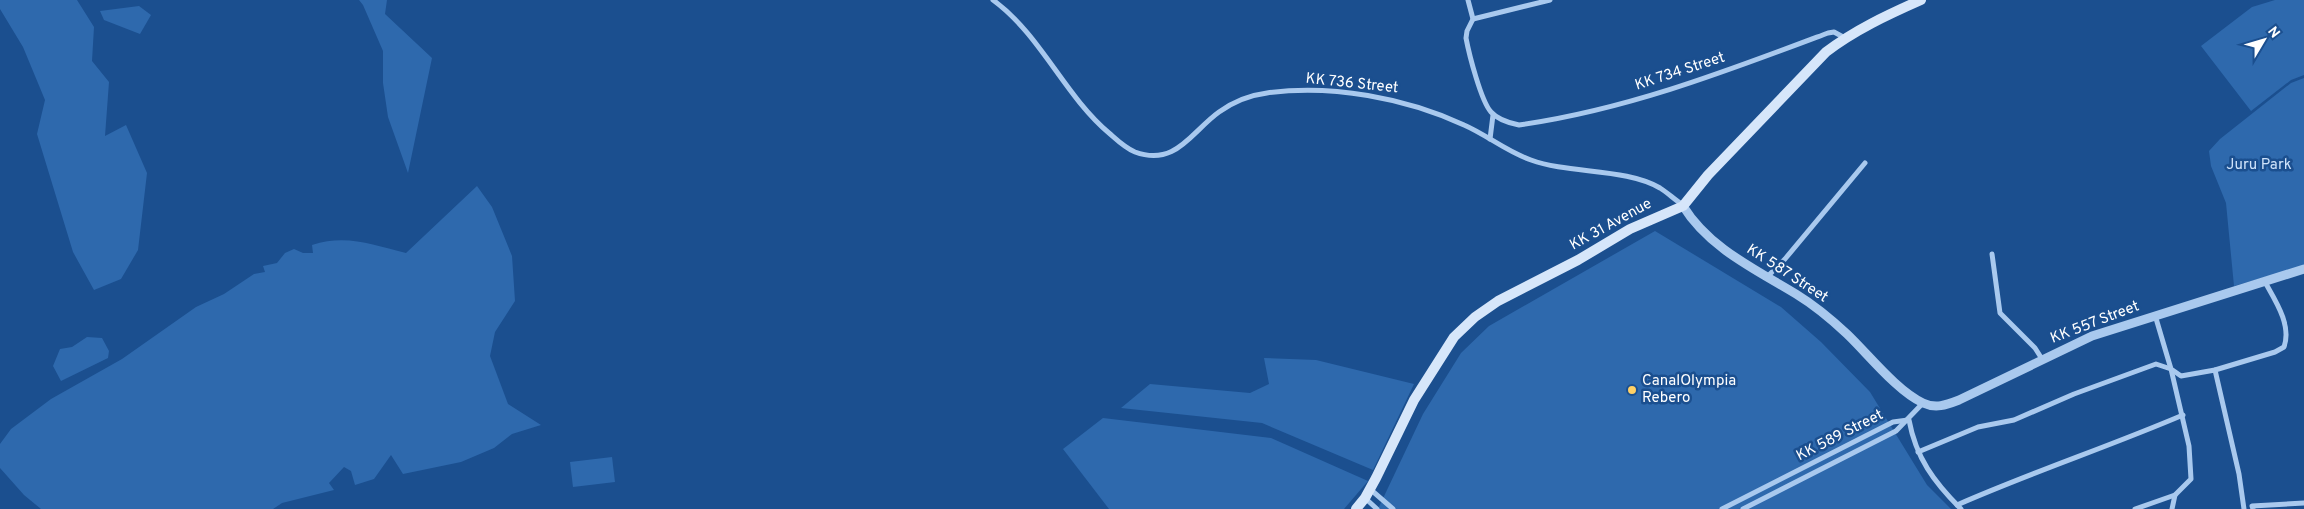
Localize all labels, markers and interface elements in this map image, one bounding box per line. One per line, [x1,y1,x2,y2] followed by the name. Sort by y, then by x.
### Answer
[2239,15,2289,65] north arrow
[2263,24,2283,42] text: N
[1633,49,1727,95] street label: KK 734 Street
[1305,70,1399,98] street label: KK 736 Street
[2226,156,2292,175] park label: Juru Park
[1567,195,1655,255] street label: KK 31 Avenue
[1743,241,1831,307] street label: KK 587 Street
[2048,297,2142,349] street label: KK 557 Street
[1642,372,1736,408] place label: CanalOlympia Rebero
[1626,384,1638,396] marker: CanalOlympia Rebero
[1793,406,1887,466] street label: KK 589 Street

